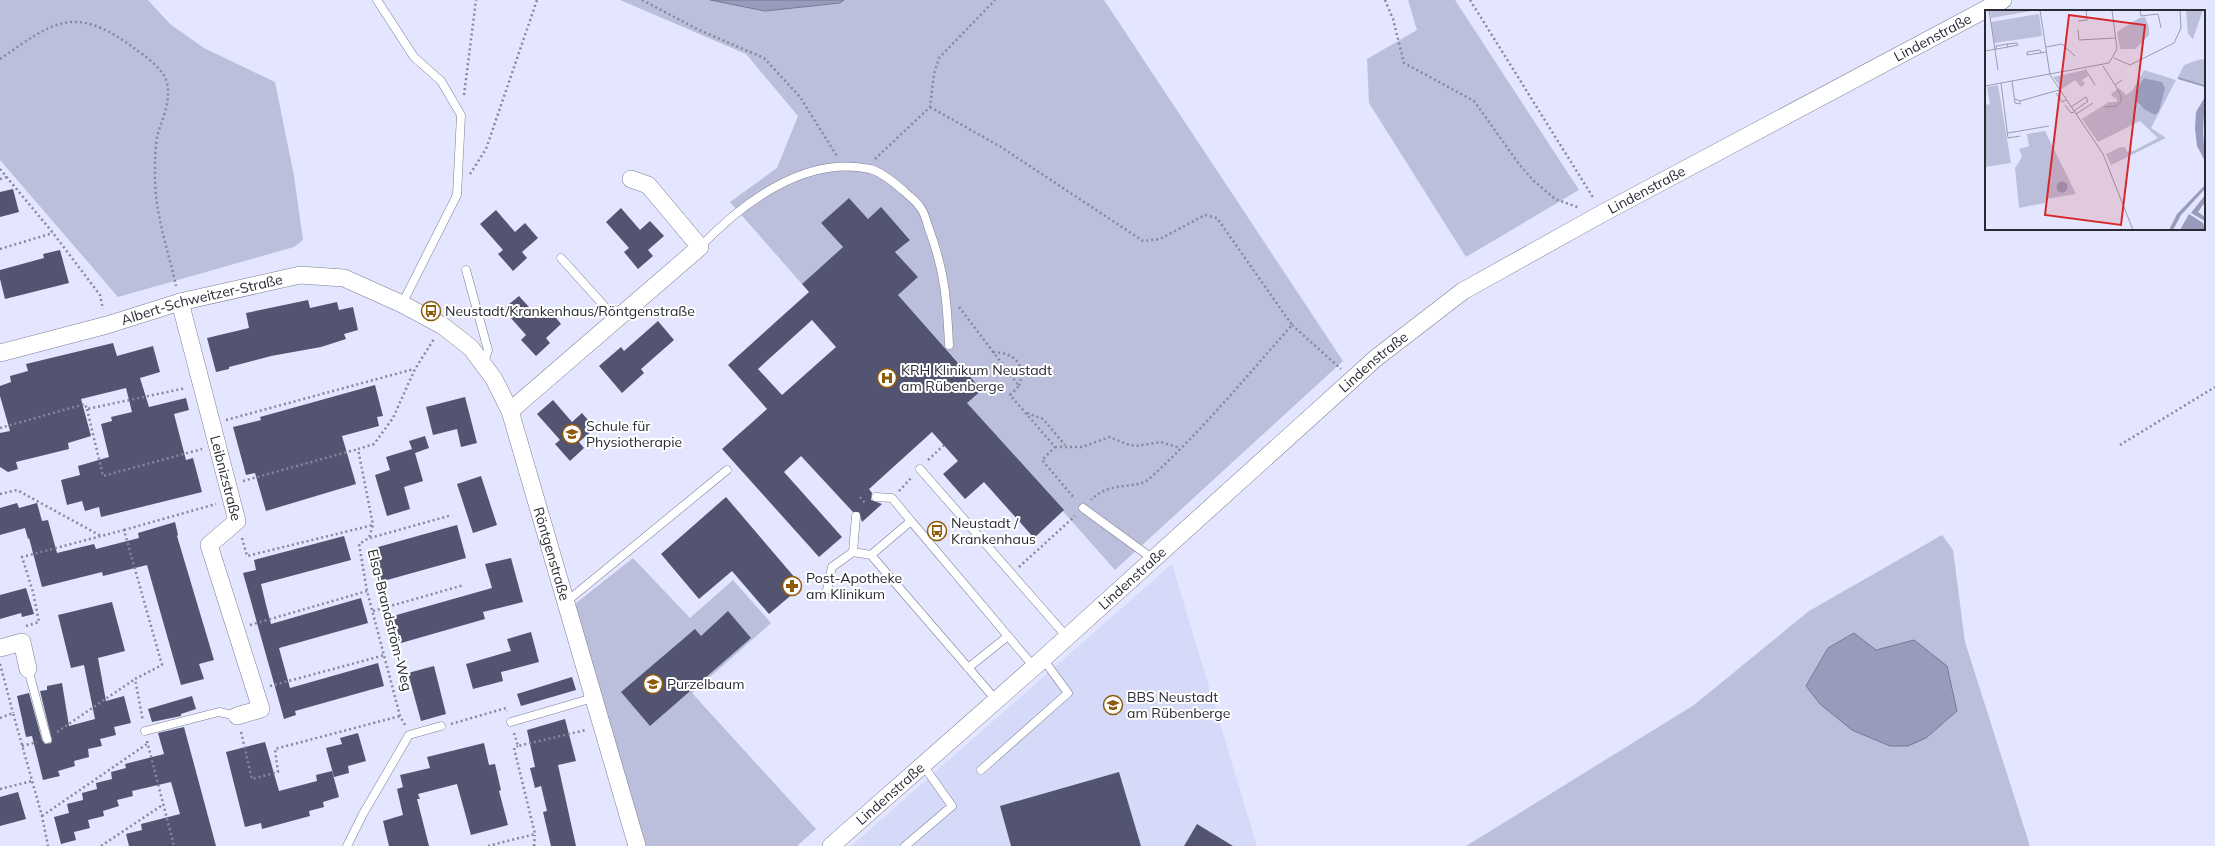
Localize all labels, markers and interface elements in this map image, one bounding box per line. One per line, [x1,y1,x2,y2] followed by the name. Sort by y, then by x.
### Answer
[1891,10,1974,65] street label: Lindenstraße
[1985,10,2205,230] inset map
[1605,162,1688,218] street label: Lindenstraße
[119,270,284,329] street label: Albert-Schweitzer-Straße
[420,300,442,322] bus stop icon: Neustadt/Krankenhaus/Röntgenstraße
[445,302,695,320] place label: Neustadt/Krankenhaus/Röntgenstraße
[1335,328,1412,396] street label: Lindenstraße
[901,361,1052,395] place label: KRH Klinikum Neustadt am Rübenberge
[876,367,898,389] hospital icon: KRH Klinikum Neustadt am Rübenberge
[586,417,682,451] place label: Schule für Physiotherapie
[561,423,583,445] school or university icon: Schule für Physiotherapie
[206,434,246,523] street label: Leibnizstraße
[529,505,574,603] street label: Röntgenstraße
[951,514,1036,548] place label: Neustadt / Krankenhaus
[926,520,948,542] bus stop icon: Neustadt / Krankenhaus
[1095,543,1170,613] street label: Lindenstraße
[364,547,416,693] street label: Elsa-Brandström-Weg
[806,569,902,603] place label: Post-Apotheke am Klinikum
[781,575,803,597] pharmacy icon: Post-Apotheke am Klinikum
[642,673,664,695] school or university icon: Purzelbaum
[667,675,744,693] place label: Purzelbaum
[1127,688,1230,722] place label: BBS Neustadt am Rübenberge
[1102,694,1124,716] school or university icon: BBS Neustadt am Rübenberge
[852,759,928,829] street label: Lindenstraße

